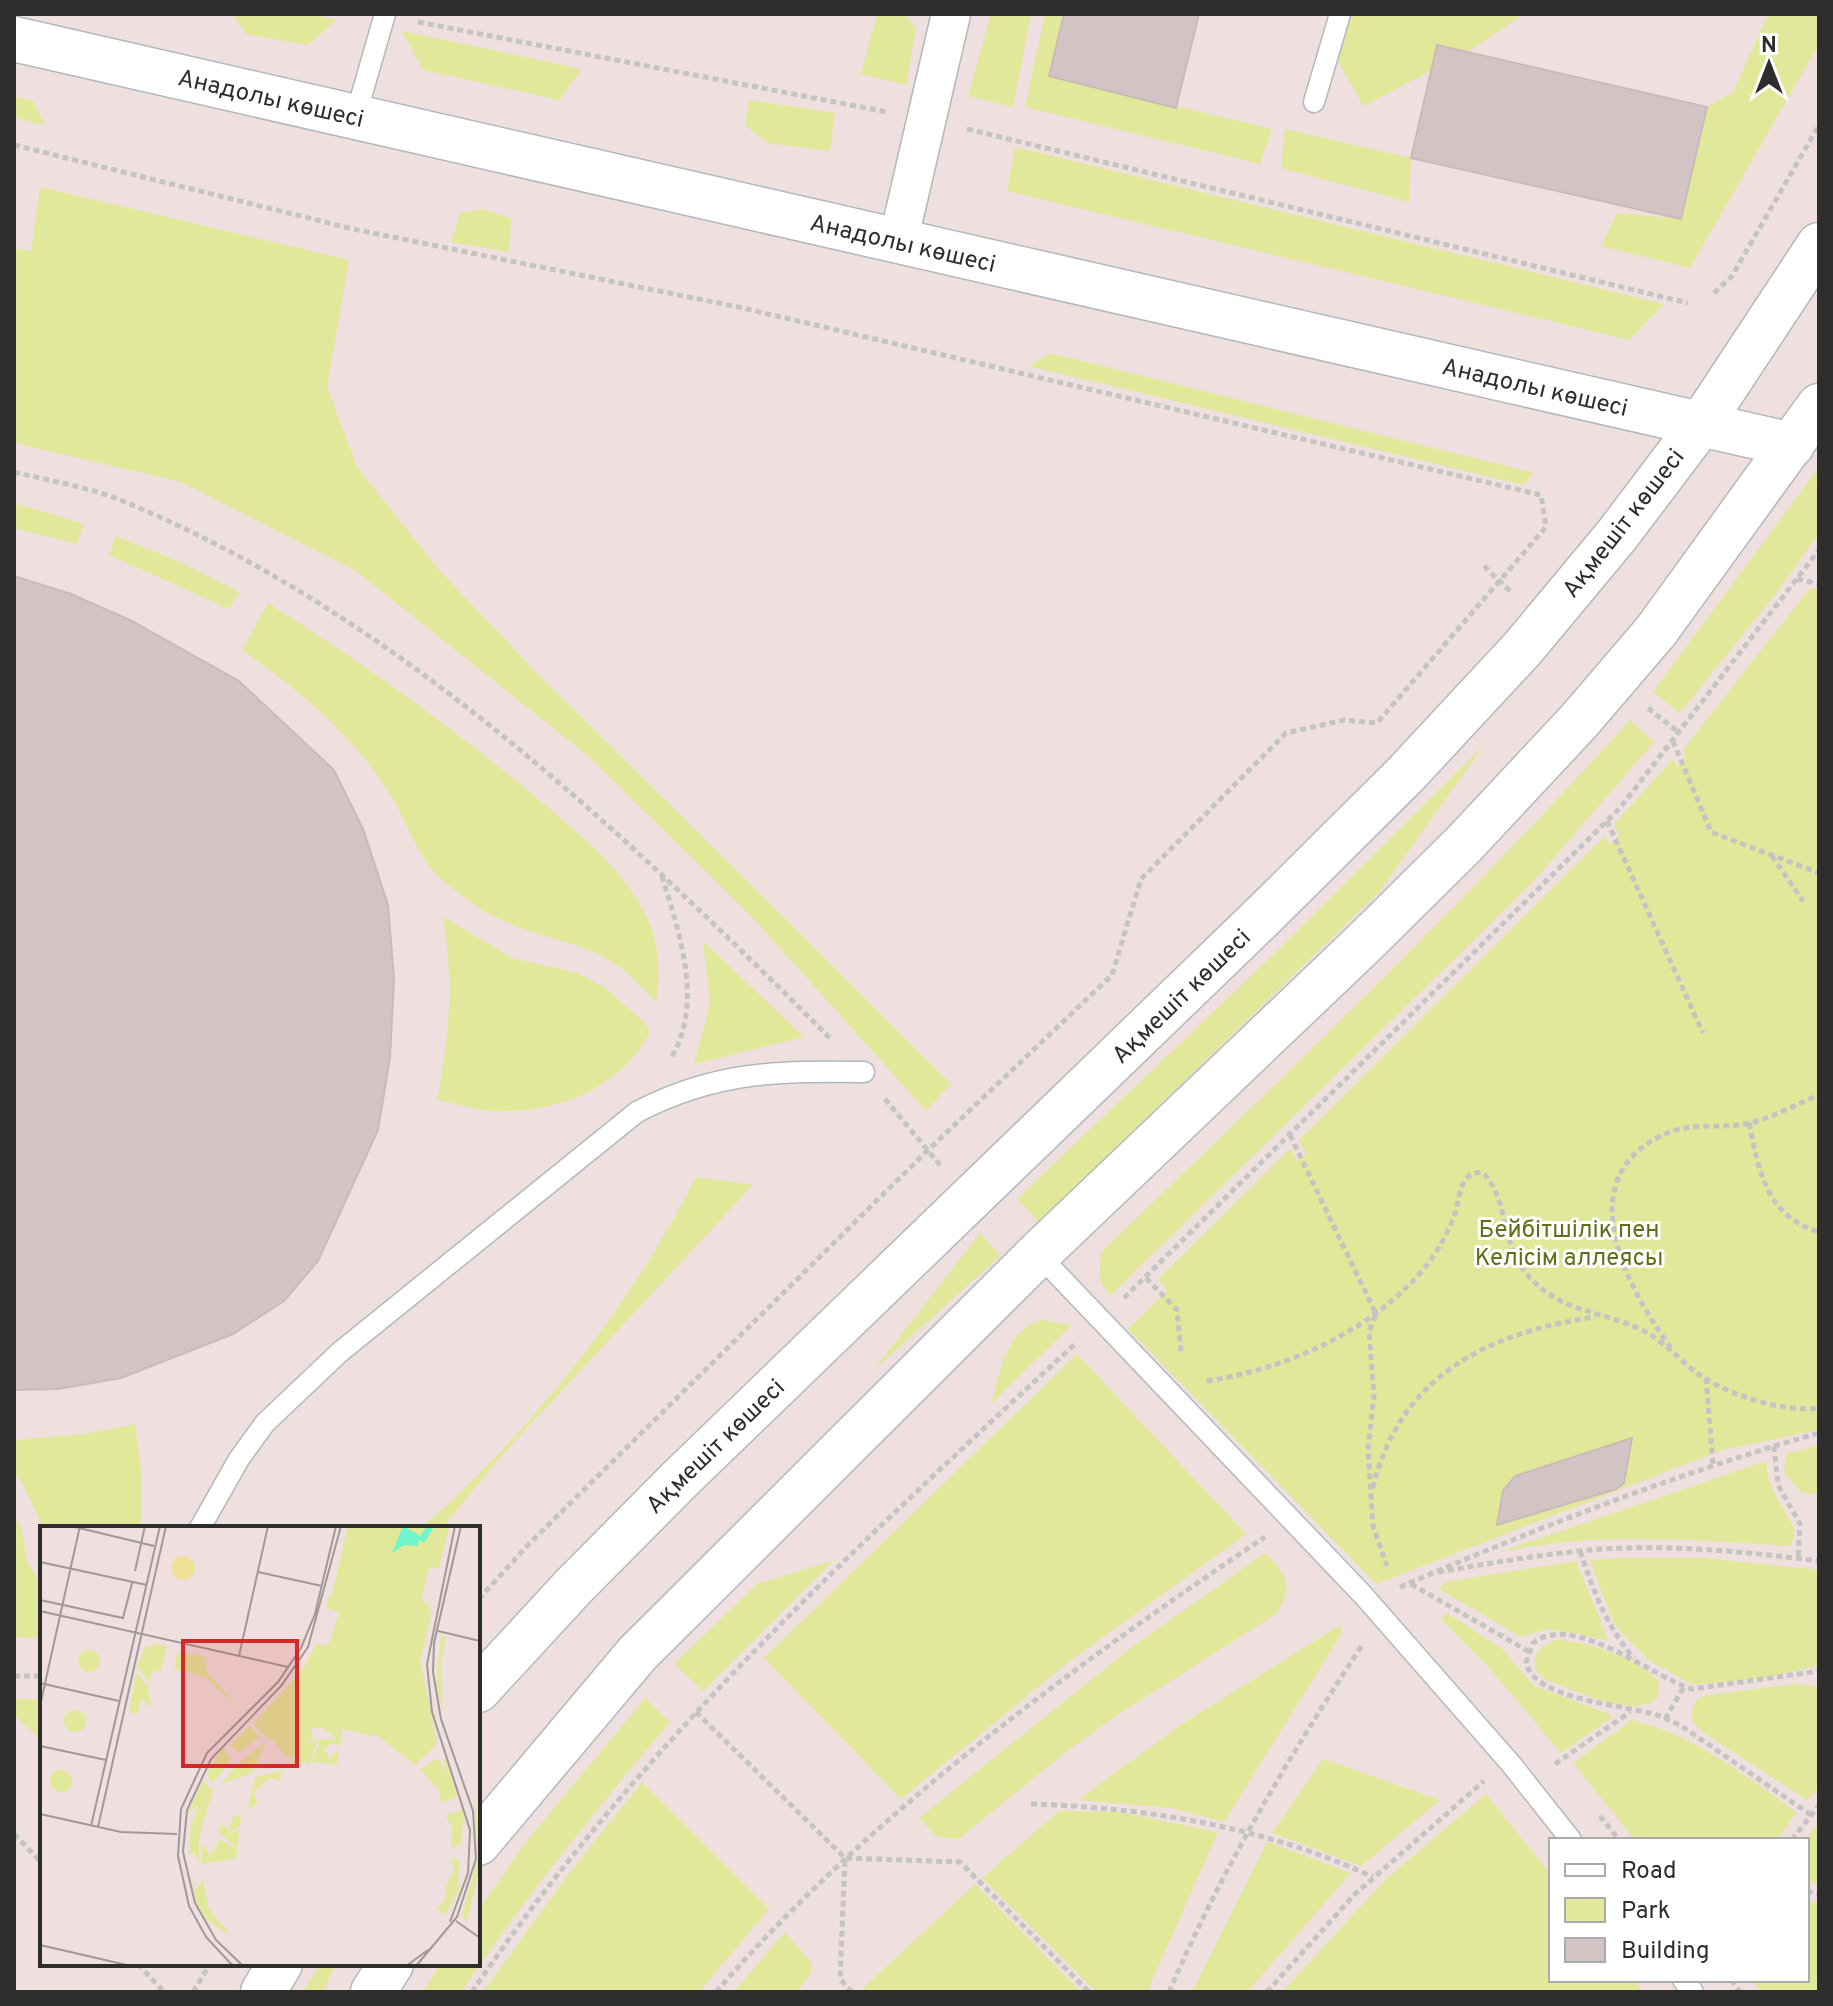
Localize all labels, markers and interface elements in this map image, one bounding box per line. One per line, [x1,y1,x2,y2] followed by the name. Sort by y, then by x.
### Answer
[1729,24,1809,104] north arrow
[1761,33,1777,60] text: N
[175,64,366,136] street label: Анадолы көшесі
[807,209,998,281] street label: Анадолы көшесі
[1439,353,1630,425] street label: Анадолы көшесі
[1557,444,1692,605] street label: Ақмешіт көшесі
[1107,924,1258,1071] street label: Ақмешіт көшесі
[1475,1216,1663,1274] park label: Бейбітшілік пен Келісім аллеясы
[641,1374,792,1521] street label: Ақмешіт көшесі
[40,1526,480,1966] inset map
[1549,1838,1809,1982] legend
[1621,1857,1677,1887] text: Road
[1621,1897,1671,1927] text: Park
[1621,1937,1710,1967] text: Building

